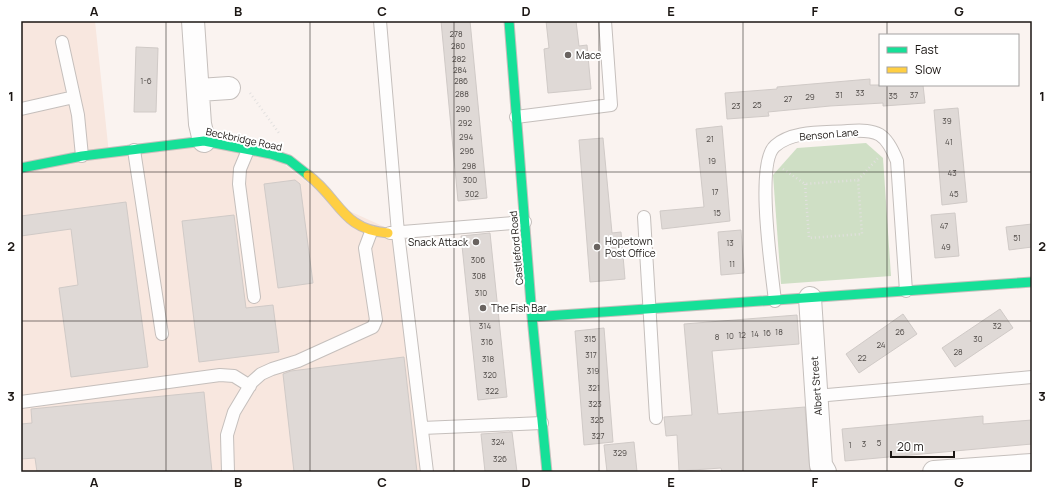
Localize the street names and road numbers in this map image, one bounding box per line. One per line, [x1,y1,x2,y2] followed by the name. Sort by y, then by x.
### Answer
[205,124,284,154] street label: Beckbridge Road
[799,124,859,144] street label: Benson Lane
[506,210,526,286] street label: Castleford Road
[807,356,825,416] street label: Albert Street

